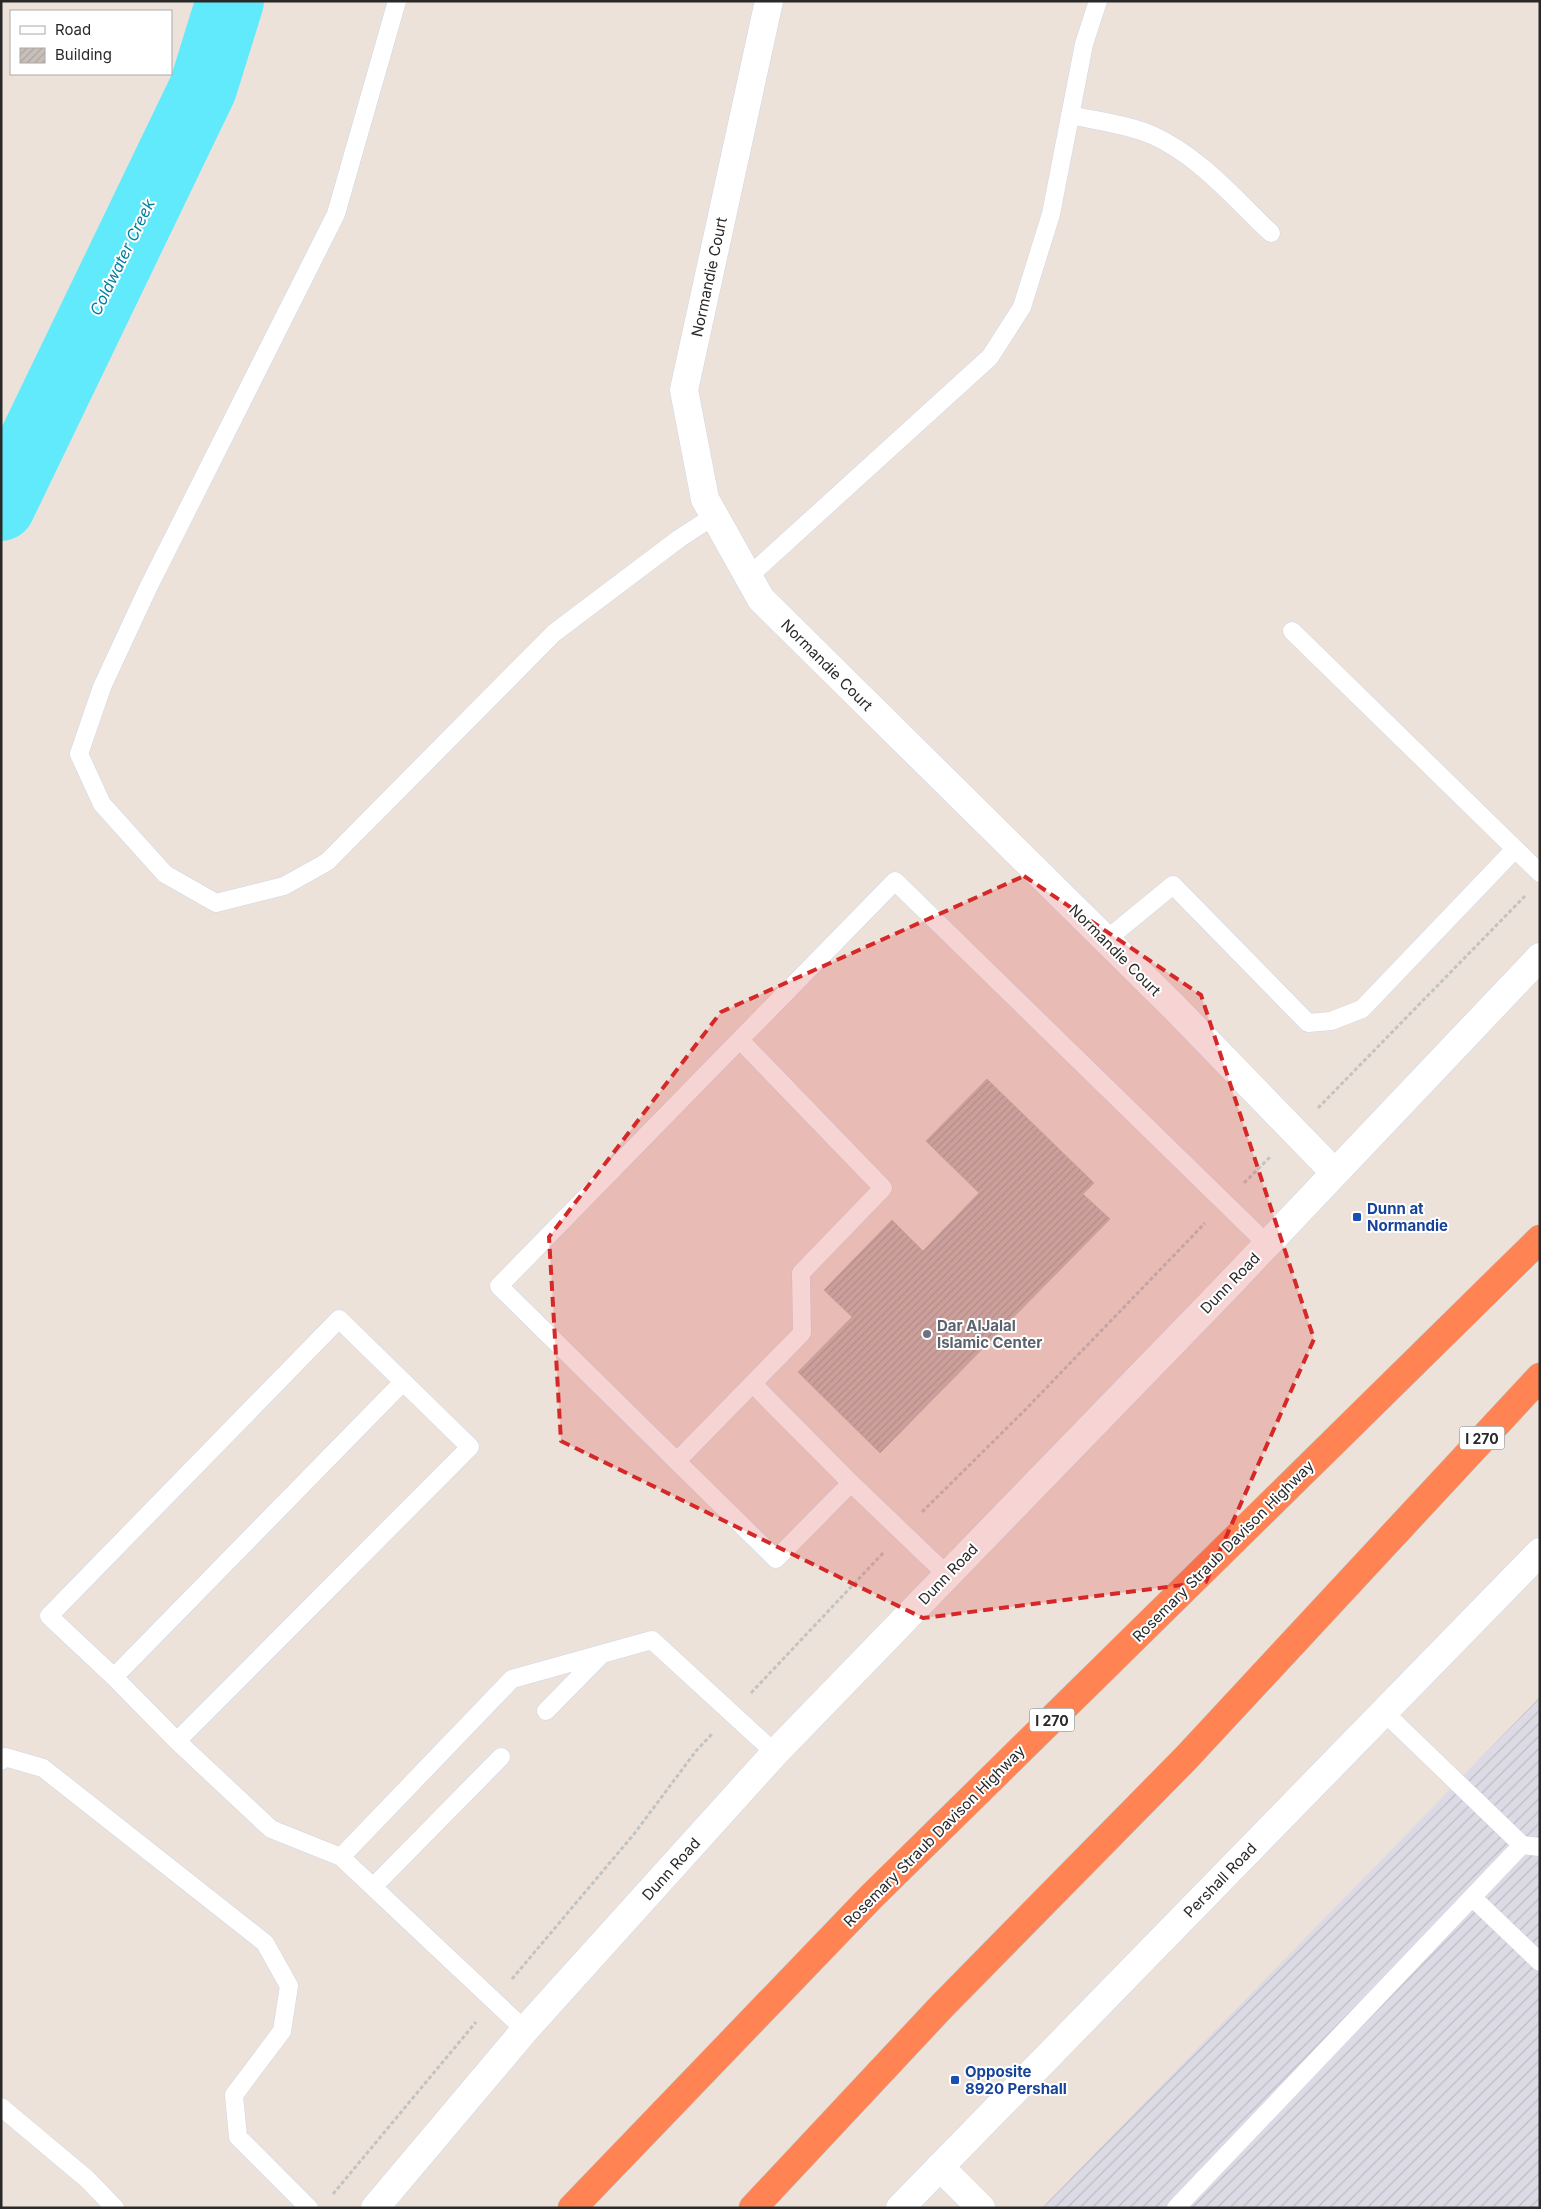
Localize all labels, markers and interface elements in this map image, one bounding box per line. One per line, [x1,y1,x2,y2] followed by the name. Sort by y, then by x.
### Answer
[10,10,172,75] legend
[55,20,91,39] text: Road
[55,45,112,64] text: Building
[85,195,159,318] water label: Coldwater Creek
[687,215,731,339] street label: Normandie Court
[777,615,877,715] street label: Normandie Court
[1065,900,1165,1000] street label: Normandie Court
[1367,1199,1448,1235] place label: Dunn at Normandie
[1351,1211,1363,1223] marker: Dunn at Normandie
[1196,1248,1264,1318] street label: Dunn Road
[937,1316,1042,1352] place label: Dar AlJalal Islamic Center
[921,1328,933,1340] marker: Dar AlJalal Islamic Center
[1460,1426,1504,1450] road number: I 270
[1128,1456,1318,1646] street label: Rosemary Straub Davison Highway
[914,1539,982,1609] street label: Dunn Road
[1030,1708,1074,1732] road number: I 270
[839,1741,1029,1931] street label: Rosemary Straub Davison Highway
[638,1834,704,1904] street label: Dunn Road
[1180,1839,1260,1921] street label: Pershall Road
[965,2062,1067,2098] place label: Opposite 8920 Pershall
[949,2074,961,2086] marker: Opposite 8920 Pershall

